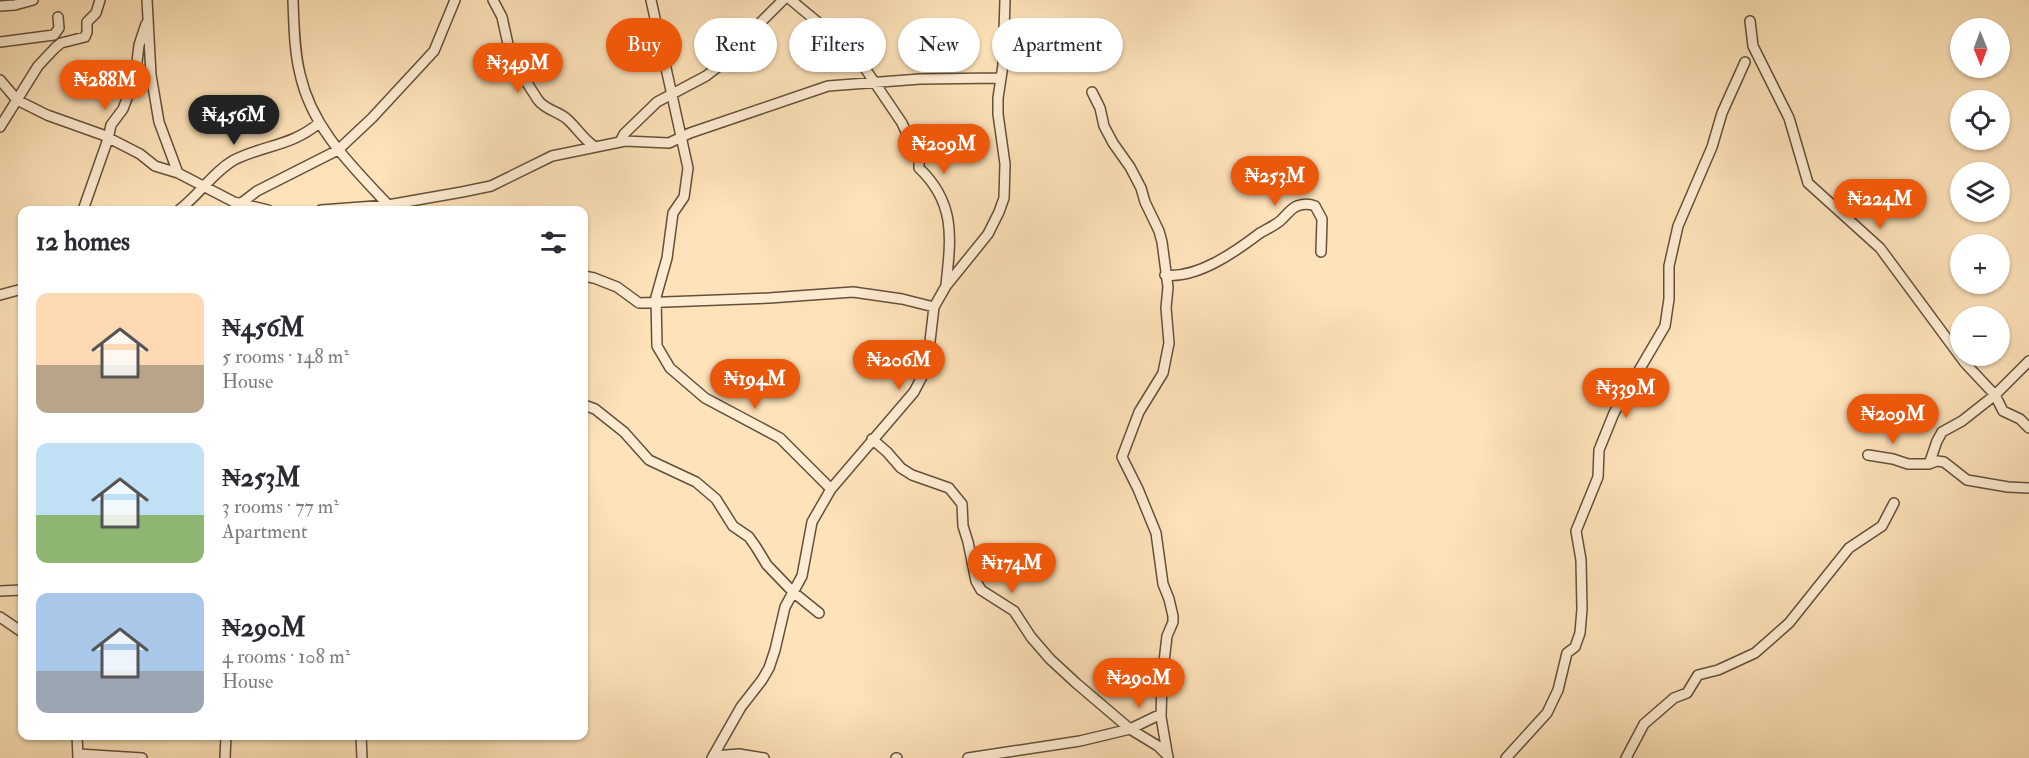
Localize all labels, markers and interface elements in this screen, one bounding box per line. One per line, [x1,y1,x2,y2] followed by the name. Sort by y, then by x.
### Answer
[606,18,682,72] chip: Buy
[694,18,777,72] chip: Rent
[789,18,886,72] chip: Filters
[898,18,980,72] chip: New
[992,18,1123,72] chip: Apartment
[1950,18,2010,78] north arrow
[1950,18,2010,366] map controls
[476,43,560,94] pin: ₦349M
[487,50,549,75] text: ₦349M
[63,60,147,111] pin: ₦288M
[74,67,136,92] text: ₦288M
[1950,90,2010,150] button: locate
[192,95,276,146] pin: ₦456M
[202,102,266,127] text: ₦456M
[902,124,986,175] pin: ₦209M
[912,131,976,156] text: ₦209M
[1233,156,1317,207] pin: ₦253M
[1950,162,2010,222] button: layers
[1245,163,1305,188] text: ₦253M
[1838,179,1922,230] pin: ₦224M
[1848,186,1912,211] text: ₦224M
[36,226,130,258] text: 12 homes
[537,226,570,259] icon: filters
[1950,234,2010,294] button: +
[1950,306,2010,366] button: −
[222,312,304,344] text: ₦456M
[84,317,156,389] icon: home
[857,340,941,391] pin: ₦206M
[222,344,349,369] text: 5 rooms · 148 m²
[867,347,931,372] text: ₦206M
[713,359,797,410] pin: ₦194M
[724,366,786,391] text: ₦194M
[1584,368,1668,419] pin: ₦339M
[222,369,273,394] text: House
[1596,375,1656,400] text: ₦339M
[1851,394,1935,445] pin: ₦209M
[1861,401,1925,426] text: ₦209M
[222,462,300,494] text: ₦253M
[84,467,156,539] icon: home
[222,494,339,519] text: 3 rooms · 77 m²
[222,519,307,544] text: Apartment
[970,543,1054,594] pin: ₦174M
[982,550,1042,575] text: ₦174M
[222,612,306,644] text: ₦290M
[84,617,156,689] icon: home
[222,644,350,669] text: 4 rooms · 108 m²
[1097,658,1181,709] pin: ₦290M
[1107,665,1171,690] text: ₦290M
[222,669,273,694] text: House

